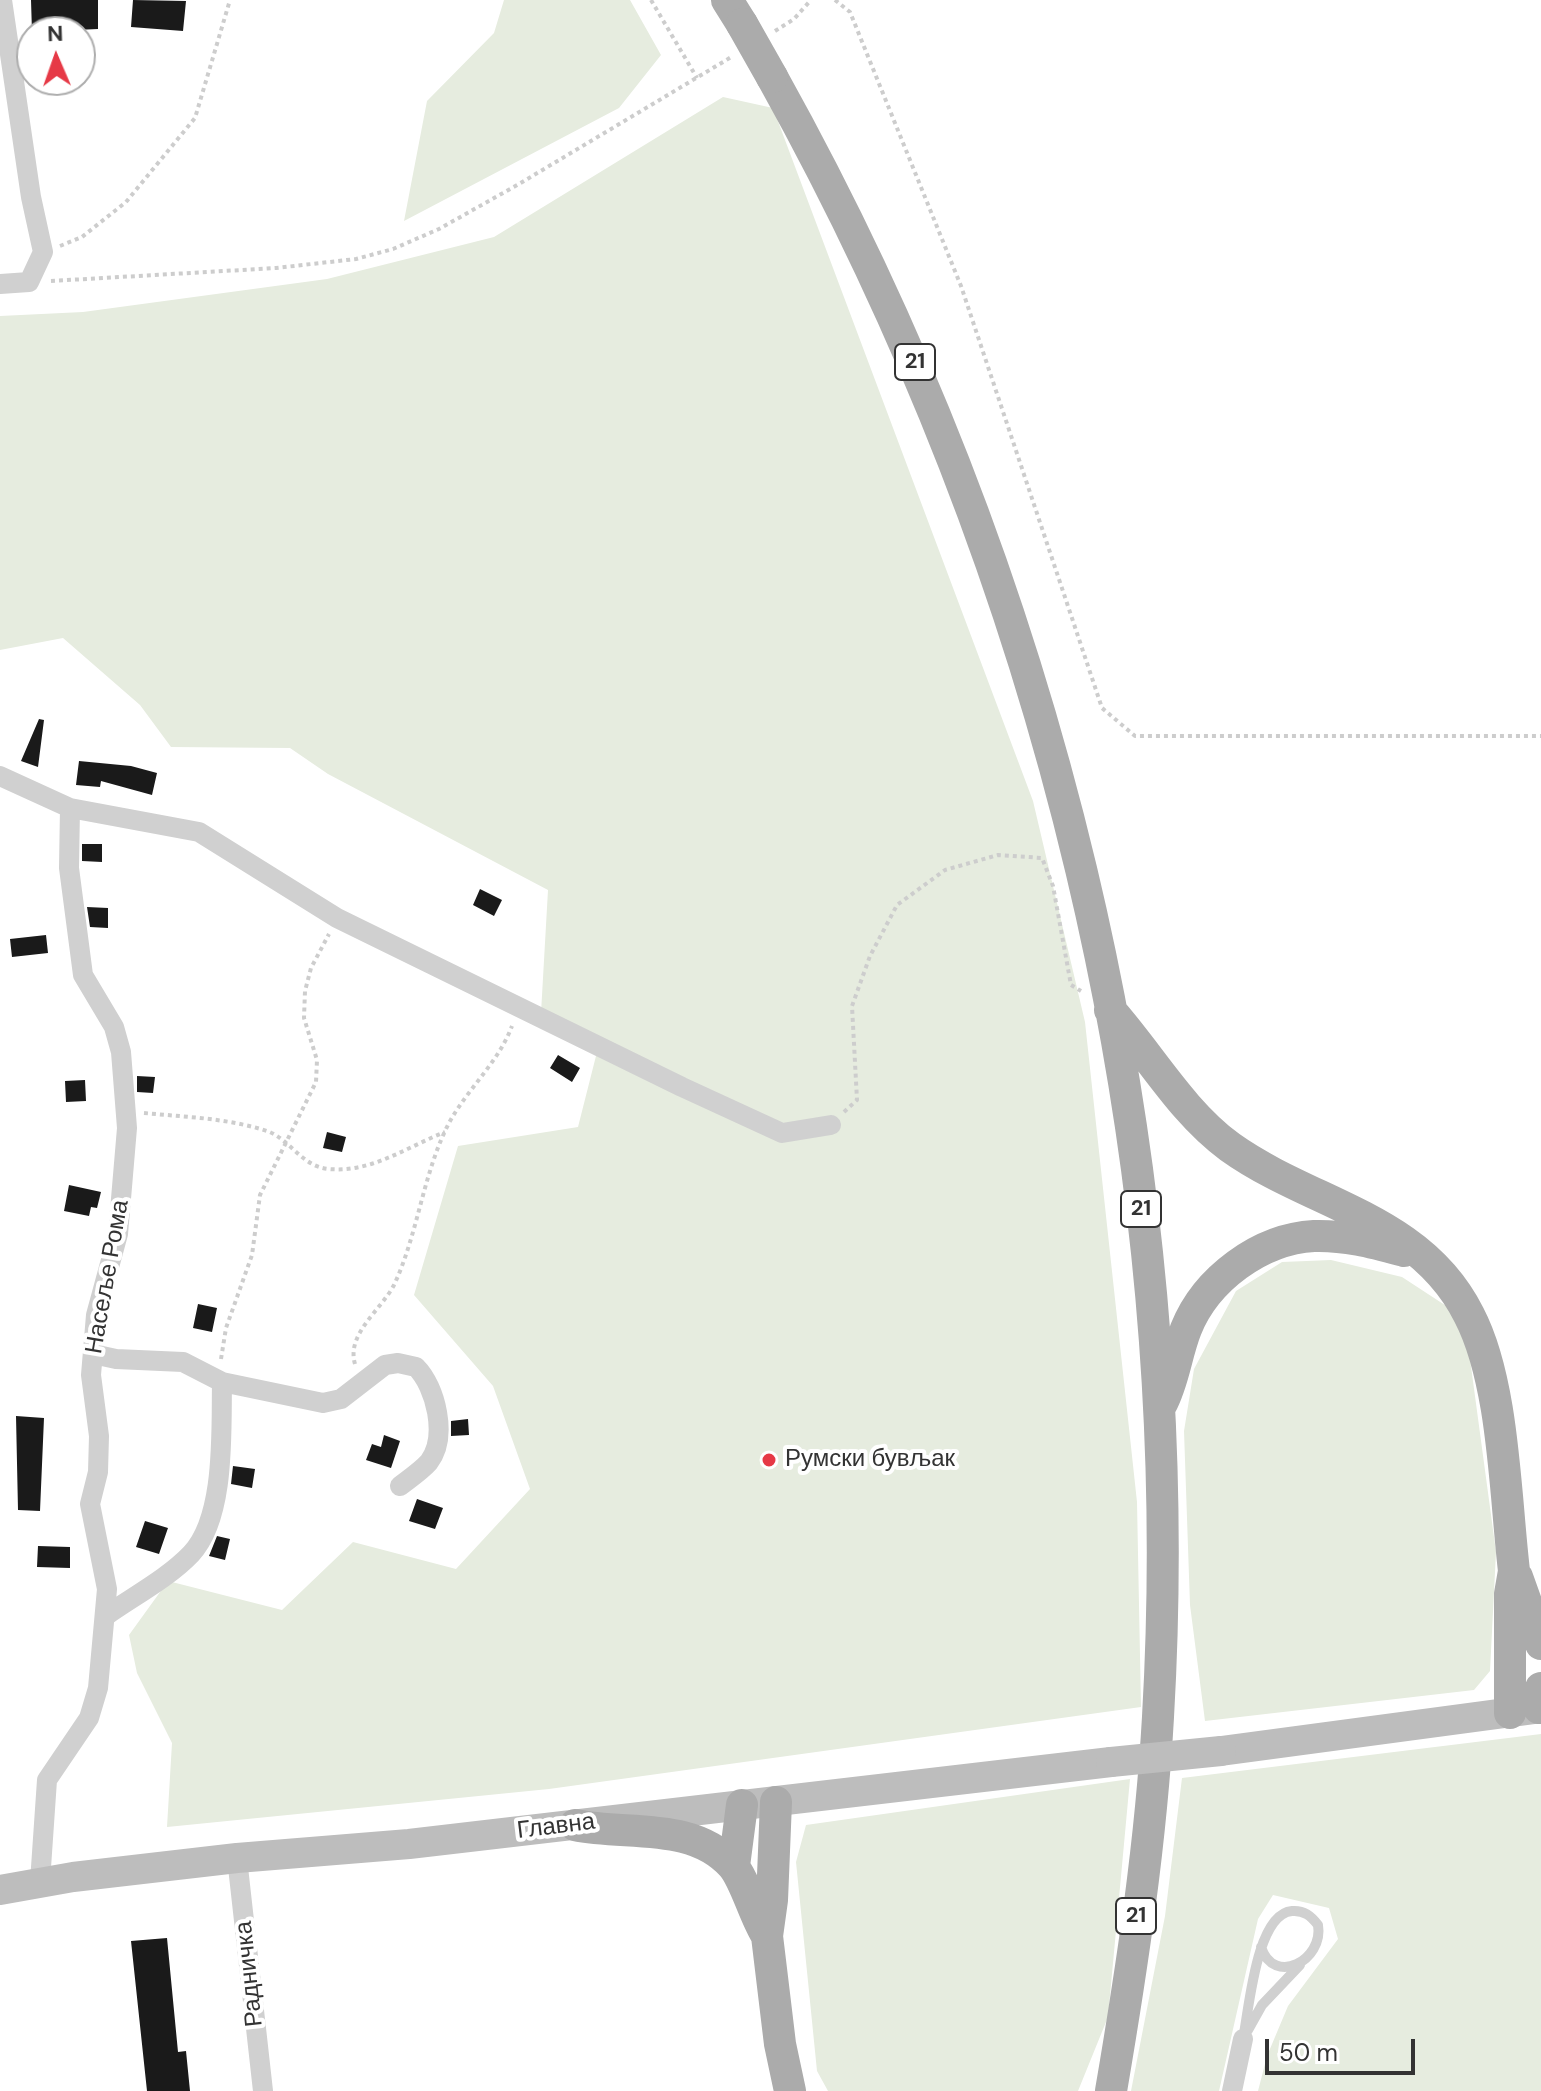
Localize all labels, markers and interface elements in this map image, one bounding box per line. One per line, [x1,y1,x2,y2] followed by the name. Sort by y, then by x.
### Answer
[16,16,96,96] north arrow
[47,19,64,48] text: N
[895,344,935,380] road number: 21
[1121,1191,1161,1227] road number: 21
[80,1198,136,1356] street label: Насеље Рома
[785,1446,955,1474] place label: Румски бувљак
[760,1451,778,1469] marker: Румски бувљак
[515,1808,597,1846] street label: Главна
[1116,1898,1156,1934] road number: 21
[230,1920,270,2028] street label: Радничка
[1269,2023,1419,2073] scale bar
[1279,2037,1338,2068] text: 50 m

